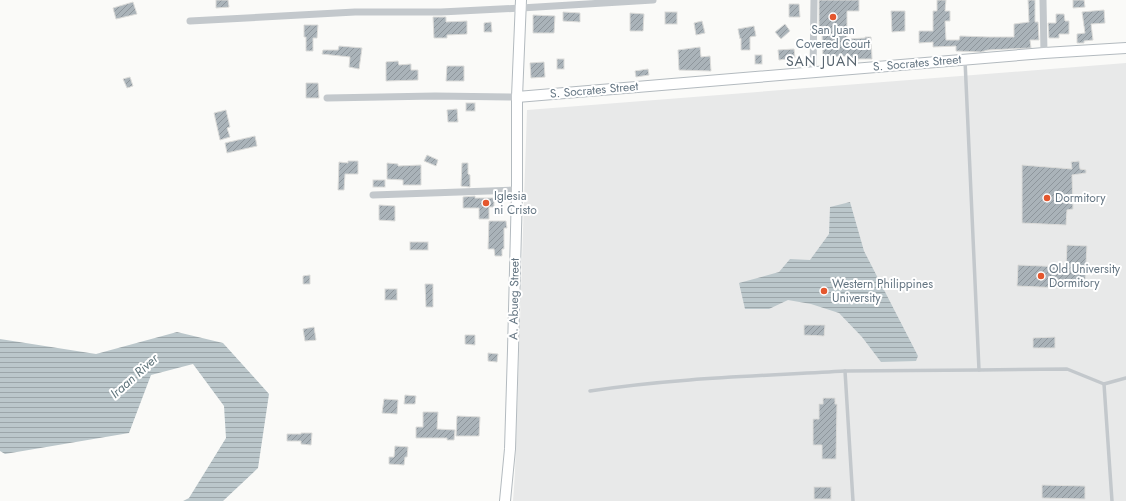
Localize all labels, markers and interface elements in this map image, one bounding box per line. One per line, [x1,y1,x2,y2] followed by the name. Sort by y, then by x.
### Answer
[828,12,838,22] marker: San Juan Covered Court
[796,21,870,53] place label: San Juan Covered Court
[872,50,962,76] street label: S. Socrates Street
[786,51,858,71] district label: SAN JUAN
[549,77,639,103] street label: S. Socrates Street
[494,187,537,219] place label: Iglesia ni Cristo
[1055,189,1106,207] place label: Dormitory
[1042,193,1052,203] marker: Dormitory
[481,198,491,208] marker: Iglesia ni Cristo
[504,258,524,340] street label: A. Abueg Street
[1049,260,1121,292] place label: Old University Dormitory
[1036,271,1046,281] marker: Old University Dormitory
[832,275,933,307] place label: Western Philippines University
[819,286,829,296] marker: Western Philippines University
[106,349,163,403] water label: Iraan River

